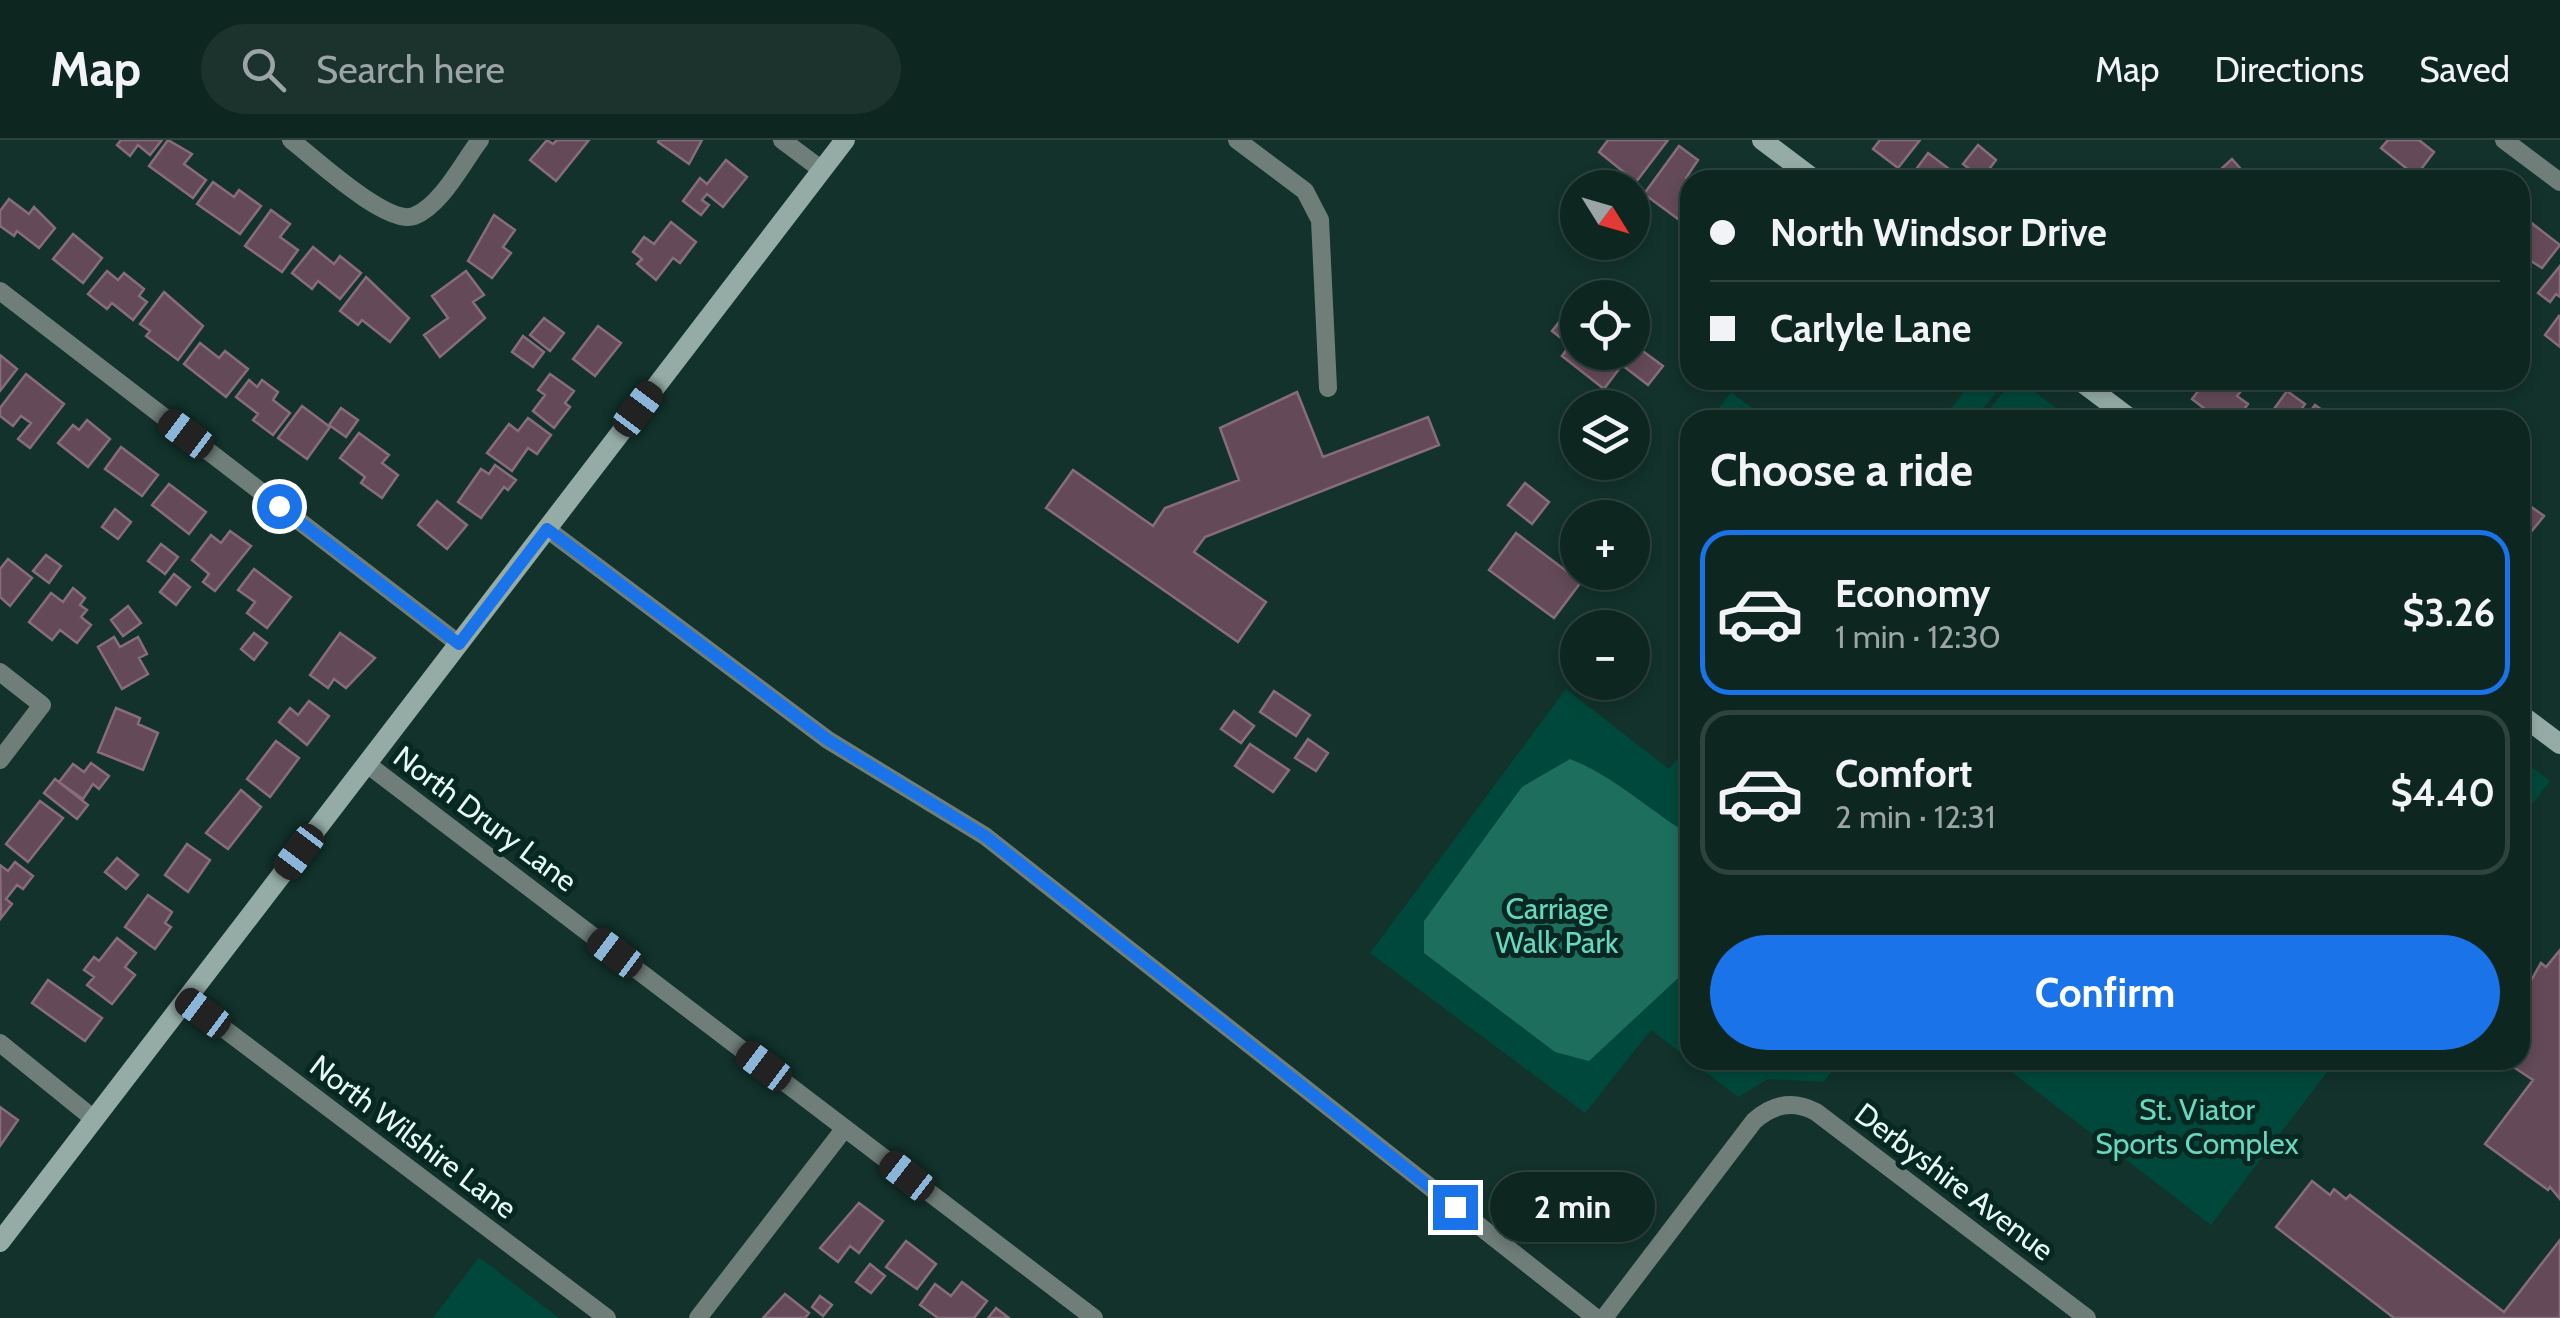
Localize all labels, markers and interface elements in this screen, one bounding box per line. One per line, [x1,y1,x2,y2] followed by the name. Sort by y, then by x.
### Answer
[201,24,901,114] search box
[50,40,141,98] text: Map
[236,42,291,97] icon: search
[316,46,505,93] text: Search here
[2095,48,2160,91] text: Map
[2215,48,2364,91] text: Directions
[2419,48,2510,91] text: Saved
[1560,170,1650,260] north arrow
[1560,170,1650,700] map controls
[1770,209,2107,256] text: North Windsor Drive
[1560,280,1650,370] button: locate
[1770,305,1971,352] text: Carlyle Lane
[608,376,668,442] car
[1560,390,1650,480] button: layers
[153,404,219,464] car
[1710,443,1973,497] text: Choose a ride
[257,484,302,529] route start
[1560,500,1650,590] button: +
[1715,568,1805,658] icon: car
[1835,570,1990,617] text: Economy
[2403,589,2495,636] text: $3.26
[1560,610,1650,700] button: −
[1835,617,2001,656] text: 1 min · 12:30
[386,738,584,899] street label: North Drury Lane
[1715,748,1805,838] icon: car
[1835,750,1972,797] text: Comfort
[2390,769,2495,816] text: $4.40
[1835,797,1995,836] text: 2 min · 12:31
[269,819,329,885] car
[1496,890,1619,961] park label: Carriage Walk Park
[582,923,648,983] car
[1710,935,2500,1050] button: Confirm
[170,983,236,1043] car
[731,1036,797,1096] car
[303,1047,524,1226] street label: North Wilshire Lane
[2095,1091,2299,1162] park label: St. Viator Sports Complex
[1848,1095,2061,1268] street label: Derbyshire Avenue
[874,1146,940,1206] car
[1490,1172,1655,1242] callout: 2 min
[1433,1185,1478,1230] route end
[1534,1187,1611,1226] text: 2 min

